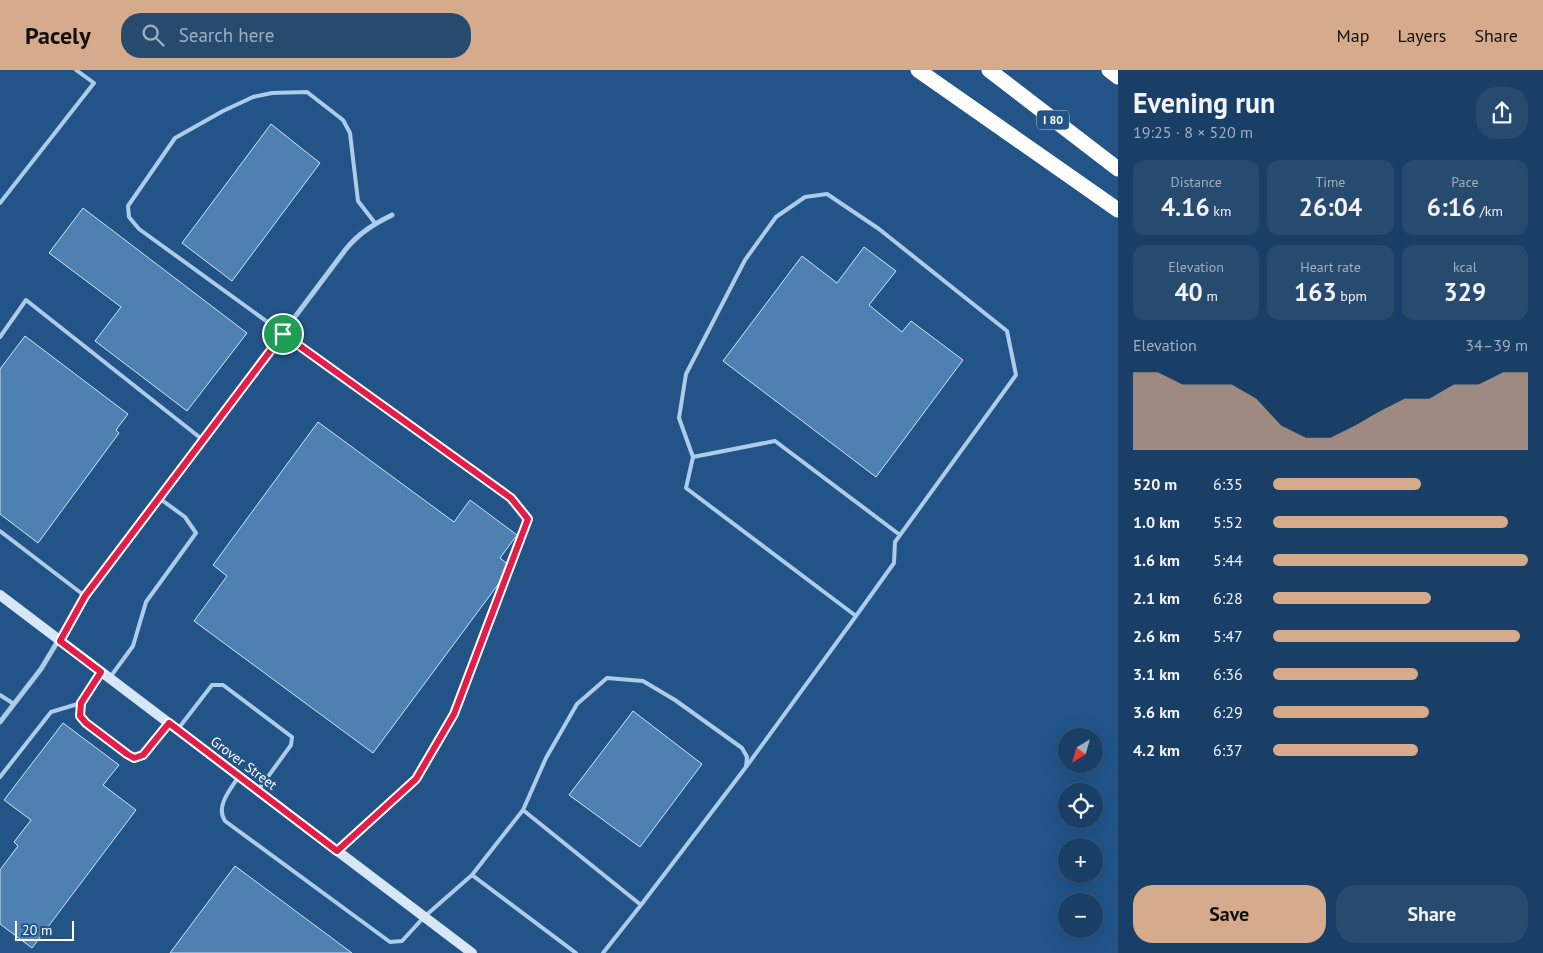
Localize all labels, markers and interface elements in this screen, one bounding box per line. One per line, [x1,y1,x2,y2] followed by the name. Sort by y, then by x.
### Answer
[121,13,471,58] search box
[25,20,91,51] text: Pacely
[139,21,167,49] icon: search
[179,23,274,47] text: Search here
[1337,24,1369,47] text: Map
[1397,24,1446,47] text: Layers
[1474,24,1518,47] text: Share
[1133,84,1275,121] text: Evening run
[1476,87,1528,139] button: share
[1037,110,1069,130] road number: I 80
[1133,122,1253,142] text: 19:25 · 8 × 520 m
[1171,173,1222,191] text: Distance
[1315,173,1346,191] text: Time
[1451,173,1479,191] text: Pace
[1161,191,1210,223] text: 4.16
[1299,191,1362,223] text: 26:04
[1427,191,1476,223] text: 6:16
[1210,202,1231,220] text: km
[1476,202,1503,220] text: /km
[1168,258,1224,276] text: Elevation
[1300,258,1361,276] text: Heart rate
[1453,258,1477,276] text: kcal
[1174,276,1203,308] text: 40
[1294,276,1337,308] text: 163
[1444,276,1486,308] text: 329
[1203,287,1218,305] text: m
[1337,287,1367,305] text: bpm
[262,313,304,355] pin
[269,320,297,348] icon: arrive
[1133,335,1197,355] text: Elevation
[1465,335,1528,355] text: 34–39 m
[1133,474,1177,494] text: 520 m
[1213,474,1243,494] text: 6:35
[1133,512,1180,532] text: 1.0 km
[1213,512,1243,532] text: 5:52
[1133,550,1180,570] text: 1.6 km
[1213,550,1243,570] text: 5:44
[1133,588,1180,608] text: 2.1 km
[1213,588,1243,608] text: 6:28
[1133,626,1180,646] text: 2.6 km
[1213,626,1243,646] text: 5:47
[1133,664,1180,684] text: 3.1 km
[1213,664,1243,684] text: 6:36
[1133,702,1180,722] text: 3.6 km
[1213,702,1243,722] text: 6:29
[1058,728,1102,772] north arrow
[1058,728,1103,938] map controls
[207,732,281,794] street label: Grover Street
[1133,740,1180,760] text: 4.2 km
[1213,740,1243,760] text: 6:37
[1058,783,1103,828] button: locate
[1058,838,1103,883] button: +
[1133,885,1326,943] button: Save
[1336,885,1528,943] button: Share
[1058,893,1103,938] button: −
[15,918,74,941] scale bar
[22,921,52,939] text: 20 m

